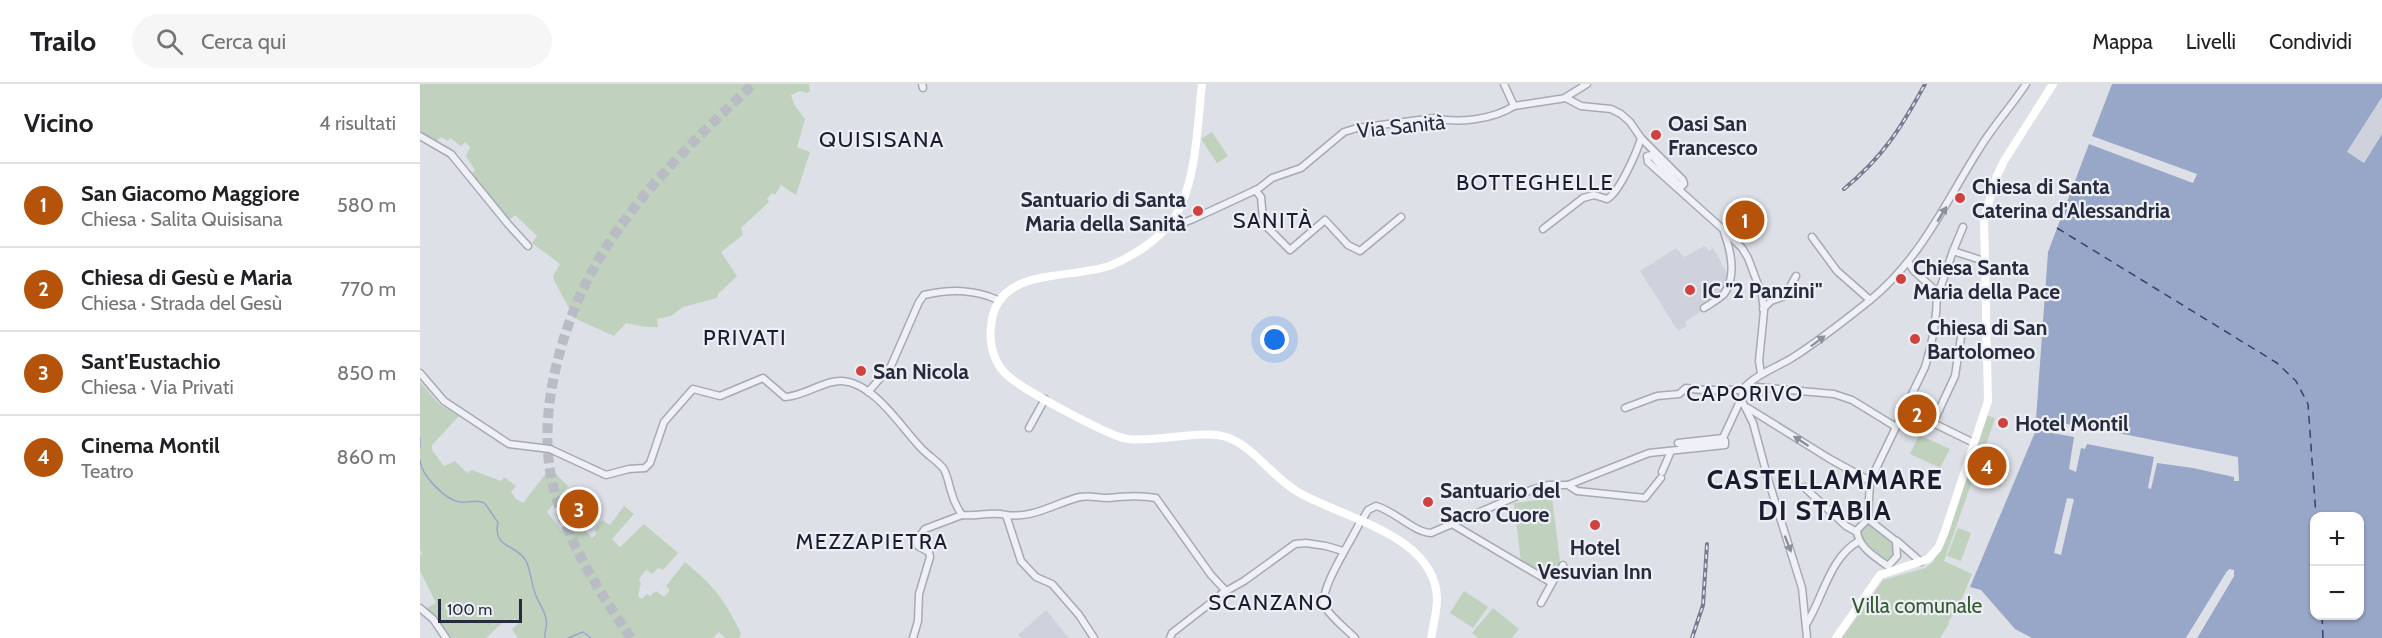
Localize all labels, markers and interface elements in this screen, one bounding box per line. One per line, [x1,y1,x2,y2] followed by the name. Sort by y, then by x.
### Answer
[132,14,552,68] search box
[30,24,96,58] text: Trailo
[153,25,186,58] icon: search
[201,28,286,55] text: Cerca qui
[2092,29,2153,54] text: Mappa
[2186,29,2236,54] text: Livelli
[2269,29,2352,54] text: Condividi
[24,107,93,139] text: Vicino
[1356,109,1446,143] street label: Via Sanità
[319,111,396,135] text: 4 risultati
[1668,111,1758,160] place label: Oasi San Francesco
[819,126,945,153] district label: QUISISANA
[1649,128,1663,142] marker: Oasi San Francesco
[1456,169,1614,196] district label: BOTTEGHELLE
[1972,174,2171,223] place label: Chiesa di Santa Caterina d'Alessandria
[81,180,299,207] text: San Giacomo Maggiore
[1020,187,1187,236] place label: Santuario di Santa Maria della Sanità
[1953,191,1967,205] marker: Chiesa di Santa Caterina d'Alessandria
[40,193,47,217] text: 1
[337,193,396,217] text: 580 m
[1726,198,1764,242] pin: 1
[1191,204,1205,218] marker: Santuario di Santa Maria della Sanità
[1936,206,1947,222] one-way arrow
[81,207,283,231] text: Chiesa · Salita Quisisana
[1233,207,1313,234] district label: SANITÀ
[1913,255,2060,304] place label: Chiesa Santa Maria della Pace
[81,264,292,291] text: Chiesa di Gesù e Maria
[1894,272,1908,286] marker: Chiesa Santa Maria della Pace
[38,277,49,301] text: 2
[340,277,396,301] text: 770 m
[1702,278,1822,303] place label: IC "2 Panzini"
[1683,283,1697,297] marker: IC "2 Panzini"
[81,291,282,315] text: Chiesa · Strada del Gesù
[1927,315,2047,364] place label: Chiesa di San Bartolomeo
[703,324,787,351] district label: PRIVATI
[1260,325,1289,354] your location
[1908,332,1922,346] marker: Chiesa di San Bartolomeo
[1809,335,1825,347] one-way arrow
[81,348,221,375] text: Sant'Eustachio
[873,359,970,384] place label: San Nicola
[38,361,49,385] text: 3
[337,361,396,385] text: 850 m
[854,364,868,378] marker: San Nicola
[81,375,234,399] text: Chiesa · Via Privati
[1686,380,1804,407] district label: CAPORIVO
[1898,392,1936,436] pin: 2
[2015,411,2129,436] place label: Hotel Montil
[1996,416,2010,430] marker: Hotel Montil
[81,432,220,459] text: Cinema Montil
[1793,436,1810,447] one-way arrow
[1968,444,2006,488] pin: 4
[37,445,50,469] text: 4
[337,445,396,469] text: 860 m
[81,459,134,483] text: Teatro
[1707,463,1943,527] district label: CASTELLAMMARE DI STABIA
[1440,478,1561,527] place label: Santuario del Sacro Cuore
[560,486,598,532] pin: 3
[1421,495,1435,509] marker: Santuario del Sacro Cuore
[2310,512,2364,620] map controls
[2310,512,2364,566] button: +
[1588,518,1602,532] marker: Hotel Vesuvian Inn
[795,528,949,555] district label: MEZZAPIETRA
[1538,535,1652,584] place label: Hotel Vesuvian Inn
[1783,536,1793,554] one-way arrow
[2310,566,2364,620] button: −
[1208,589,1334,616] district label: SCANZANO
[1852,593,1983,618] park label: Villa comunale
[438,596,522,624] scale bar
[447,600,492,619] text: 100 m

